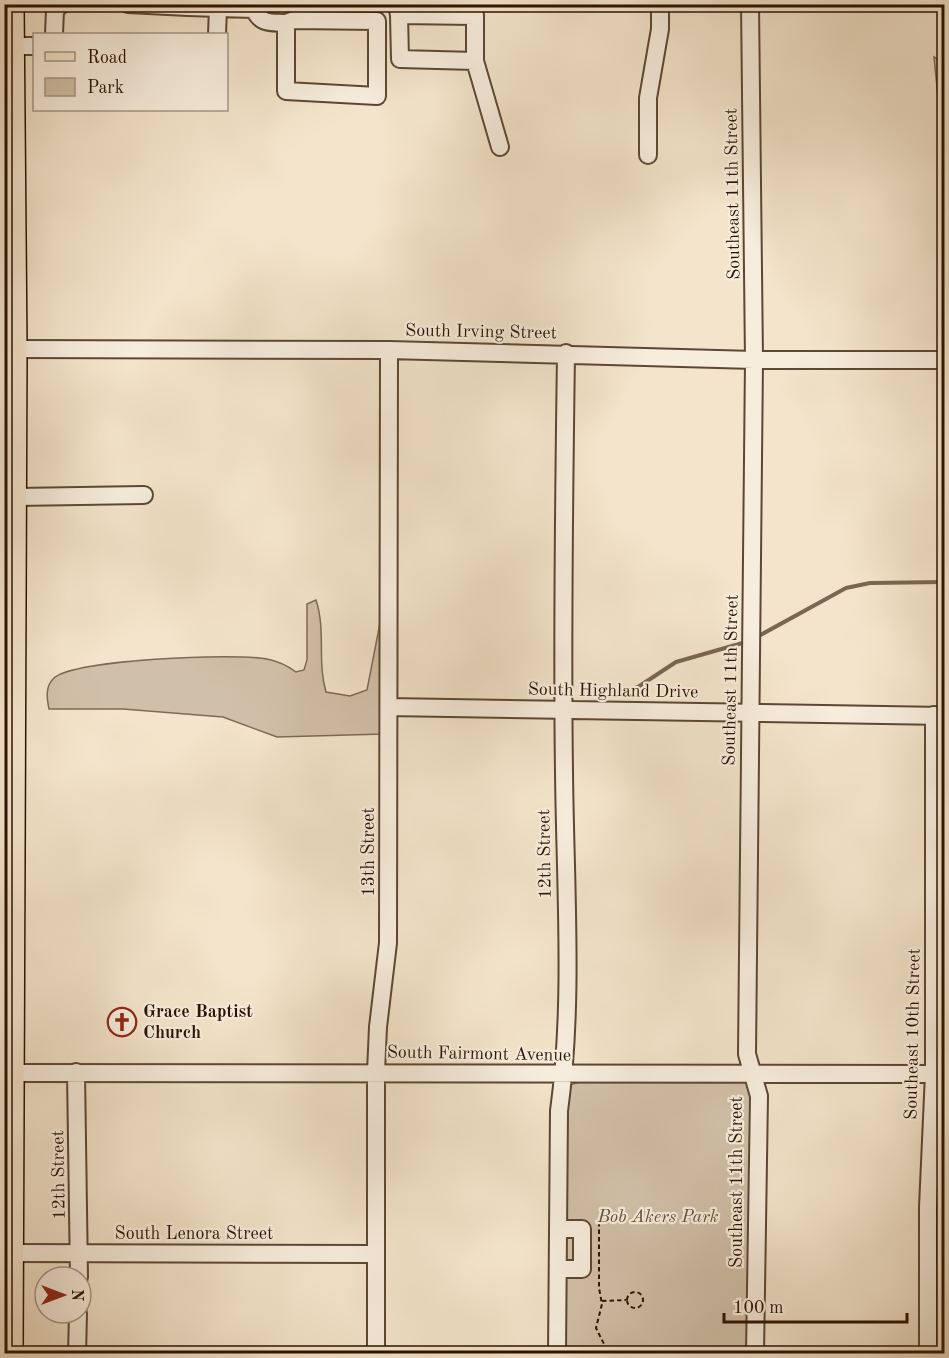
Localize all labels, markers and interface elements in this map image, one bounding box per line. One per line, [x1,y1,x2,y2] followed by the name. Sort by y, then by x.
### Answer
[33,33,228,111] legend
[87,49,127,67] text: Road
[87,79,124,97] text: Park
[723,108,743,280] street label: Southeast 11th Street
[405,322,557,342] street label: South Irving Street
[721,594,741,766] street label: Southeast 11th Street
[528,681,698,701] street label: South Highland Drive
[360,807,378,897] street label: 13th Street
[535,809,555,899] street label: 12th Street
[903,948,923,1120] street label: Southeast 10th Street
[143,1003,253,1042] place label: Grace Baptist Church
[106,1006,138,1038] church icon: Grace Baptist Church
[387,1043,571,1065] street label: South Fairmont Avenue
[728,1096,746,1268] street label: Southeast 11th Street
[49,1130,69,1220] street label: 12th Street
[596,1208,719,1226] park label: Bob Akers Park
[115,1225,273,1243] street label: South Lenora Street
[33,1265,93,1325] north arrow
[724,1286,907,1324] scale bar
[68,1289,84,1302] text: N
[733,1299,784,1317] text: 100 m

